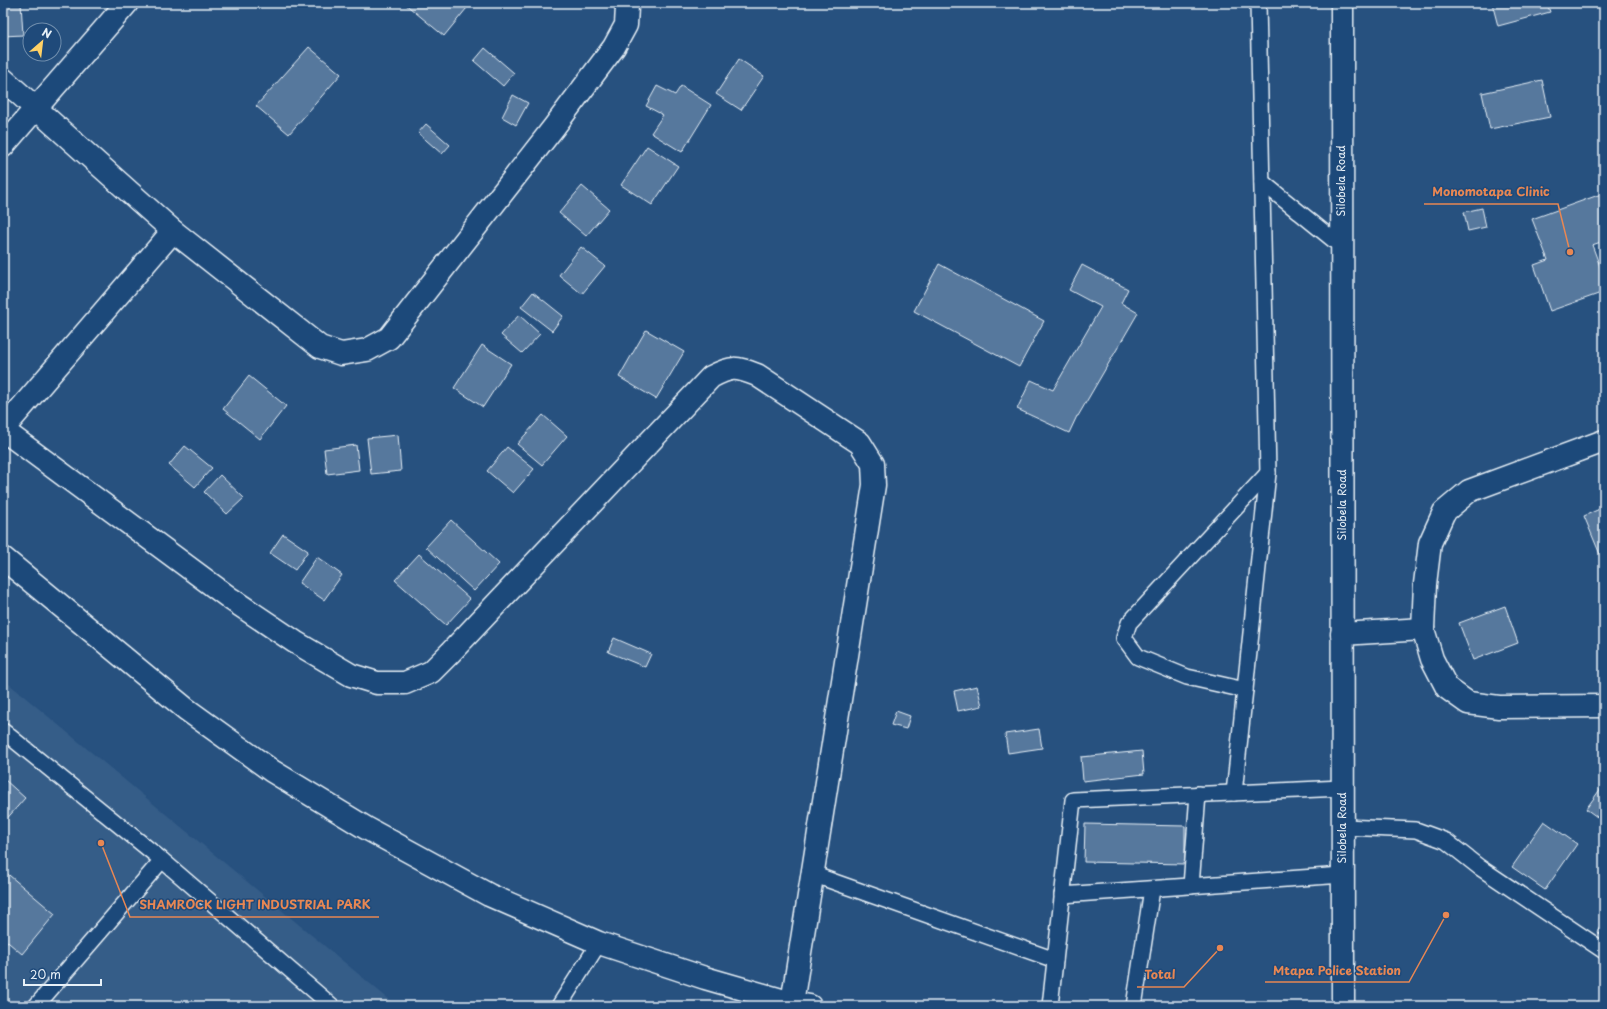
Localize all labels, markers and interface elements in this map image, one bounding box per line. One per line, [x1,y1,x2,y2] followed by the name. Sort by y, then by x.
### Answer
[22,22,62,62] north arrow
[39,23,55,42] text: N
[1332,145,1349,217] street label: Silobela Road
[1424,180,1558,204] callout: Monomotapa Clinic
[1432,182,1550,200] text: Monomotapa Clinic
[1333,469,1350,541] street label: Silobela Road
[1333,792,1350,864] street label: Silobela Road
[130,893,379,917] callout: SHAMROCK LIGHT INDUSTRIAL PARK
[139,895,371,913] text: SHAMROCK LIGHT INDUSTRIAL PARK
[1265,958,1409,982] callout: Mtapa Police Station
[24,961,101,987] scale bar
[1273,961,1401,979] text: Mtapa Police Station
[1137,963,1184,987] callout: Total
[30,965,61,983] text: 20 m
[1145,965,1176,983] text: Total

